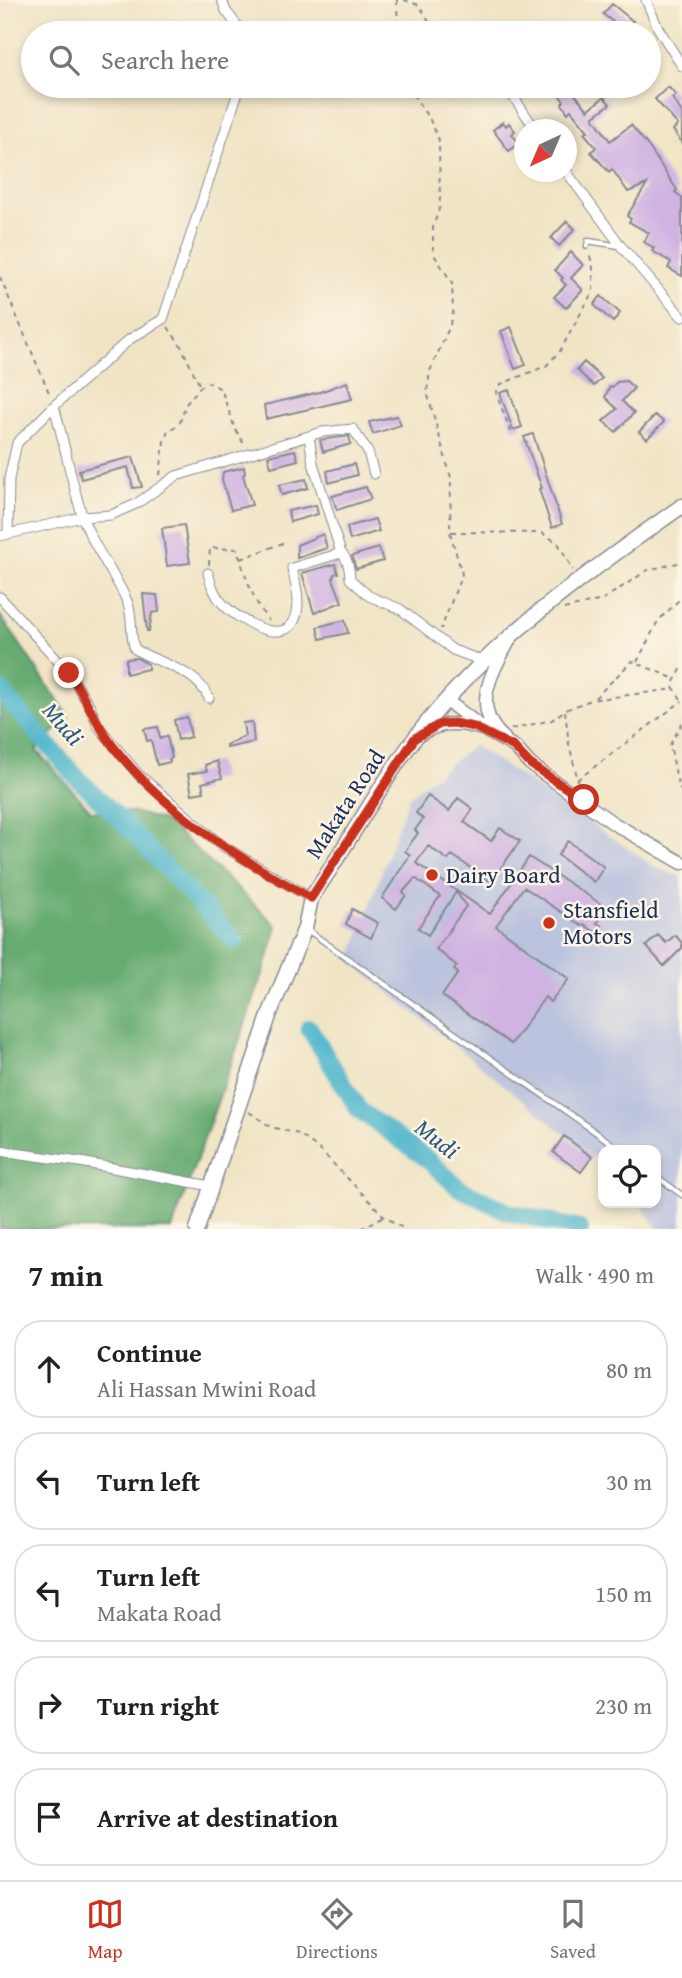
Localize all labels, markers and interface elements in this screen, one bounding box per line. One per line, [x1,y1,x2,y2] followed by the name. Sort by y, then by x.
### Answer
[21,21,661,98] search box
[101,40,229,79] text: Search here
[45,41,83,79] icon: search
[514,119,577,182] north arrow
[53,657,84,688] route end
[34,694,92,753] water label: Mudi
[297,742,393,865] street label: Makata Road
[568,784,599,815] route start
[446,858,561,891] place label: Dairy Board
[424,867,440,883] marker: Dairy Board
[563,893,659,952] place label: Stansfield Motors
[541,915,557,931] marker: Stansfield Motors
[408,1110,467,1167] water label: Mudi
[598,1145,661,1208] map controls
[598,1145,661,1208] button: locate
[28,1253,103,1297] text: 7 min
[535,1258,654,1291] text: Walk · 490 m
[97,1333,202,1372] text: Continue
[30,1350,68,1388] icon: ahead
[606,1353,652,1386] text: 80 m
[97,1372,316,1405] text: Ali Hassan Mwini Road
[30,1462,68,1500] icon: left
[97,1462,200,1501] text: Turn left
[606,1465,652,1498] text: 30 m
[97,1557,200,1596] text: Turn left
[30,1574,68,1612] icon: left
[595,1577,652,1610] text: 150 m
[97,1596,221,1629] text: Makata Road
[30,1686,68,1724] icon: right
[97,1686,219,1725] text: Turn right
[595,1689,652,1722] text: 230 m
[30,1798,68,1836] icon: arrive
[97,1798,338,1837] text: Arrive at destination
[86,1895,124,1965] tab: Map
[296,1895,378,1965] tab: Directions
[550,1895,596,1965] tab: Saved

